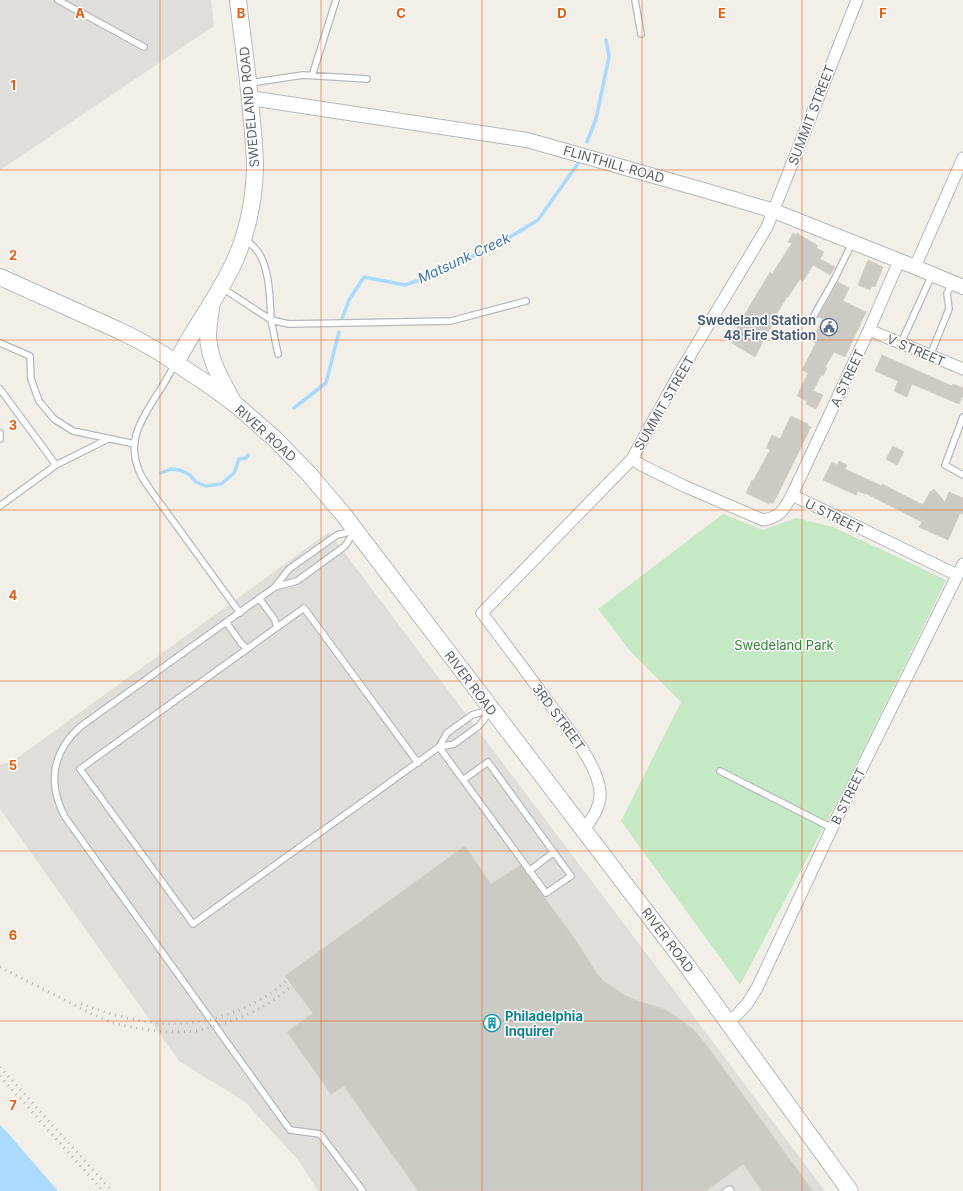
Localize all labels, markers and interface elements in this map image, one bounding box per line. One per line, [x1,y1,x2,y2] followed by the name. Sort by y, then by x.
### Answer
[75,5,85,21] text: A
[237,5,246,21] text: B
[396,5,406,21] text: C
[557,5,567,21] text: D
[718,5,726,21] text: E
[879,5,887,21] text: F
[236,46,262,168] street label: SWEDELAND ROAD
[785,63,837,167] street label: SUMMIT STREET
[10,77,16,93] text: 1
[562,142,666,186] street label: FLINTHILL ROAD
[415,229,513,286] water label: Matsunk Creek
[9,247,17,263] text: 2
[697,312,816,343] place label: Swedeland Station 48 Fire Station
[819,317,839,337] public building icon: Swedeland Station 48 Fire Station
[884,331,948,369] street label: V STREET
[827,347,867,409] street label: A STREET
[631,353,697,453] street label: SUMMIT STREET
[232,401,300,465] street label: RIVER ROAD
[9,417,17,433] text: 3
[802,495,866,537] street label: U STREET
[9,587,18,603] text: 4
[734,637,834,653] park label: Swedeland Park
[441,647,501,719] street label: RIVER ROAD
[529,681,589,753] street label: 3RD STREET
[9,757,17,773] text: 5
[827,765,869,827] street label: B STREET
[638,904,698,976] street label: RIVER ROAD
[9,927,17,943] text: 6
[505,1008,583,1039] place label: Philadelphia Inquirer
[482,1013,502,1033] building icon: Philadelphia Inquirer
[9,1097,17,1113] text: 7

